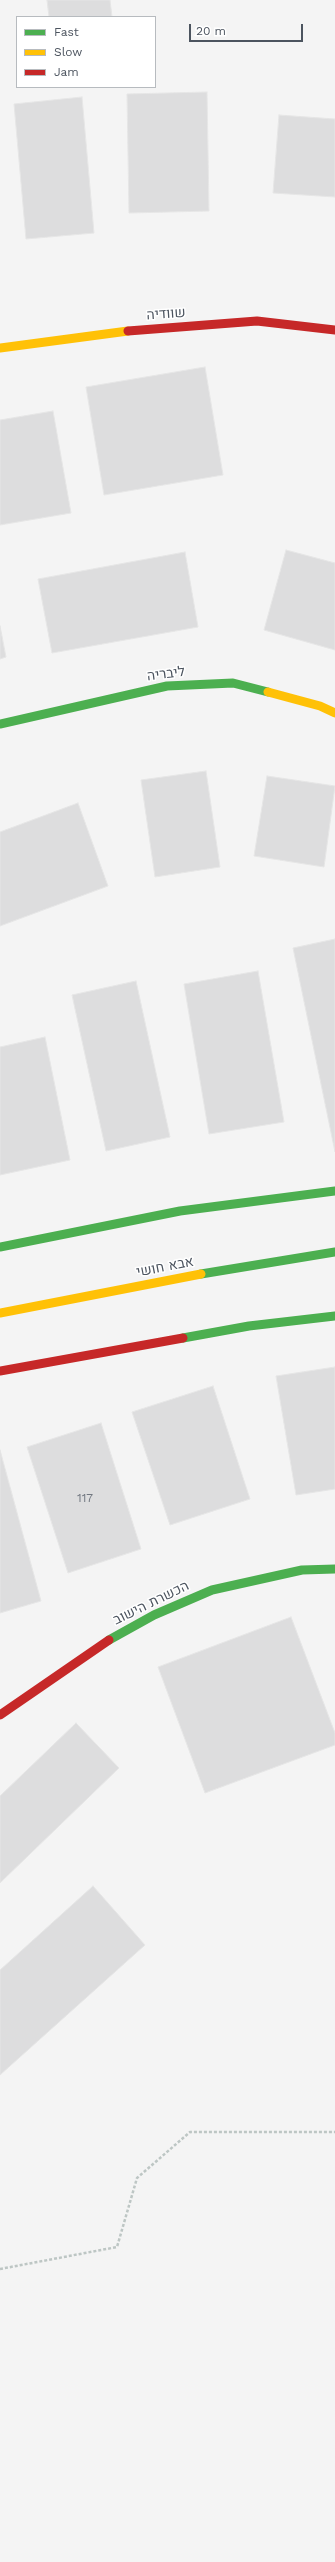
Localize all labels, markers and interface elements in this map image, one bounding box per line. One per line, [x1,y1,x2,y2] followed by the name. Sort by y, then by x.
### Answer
[16,16,156,88] legend
[191,16,305,42] scale bar
[196,24,226,38] text: 20 m
[54,25,79,39] text: Fast
[54,45,82,59] text: Slow
[54,65,79,79] text: Jam
[146,304,186,324] street label: שוודיה
[146,663,186,685] street label: ליבריה
[135,1253,195,1281] street label: אבא חושי
[77,1491,93,1505] house number: 117
[110,1577,192,1629] street label: הכשרת הישוב

